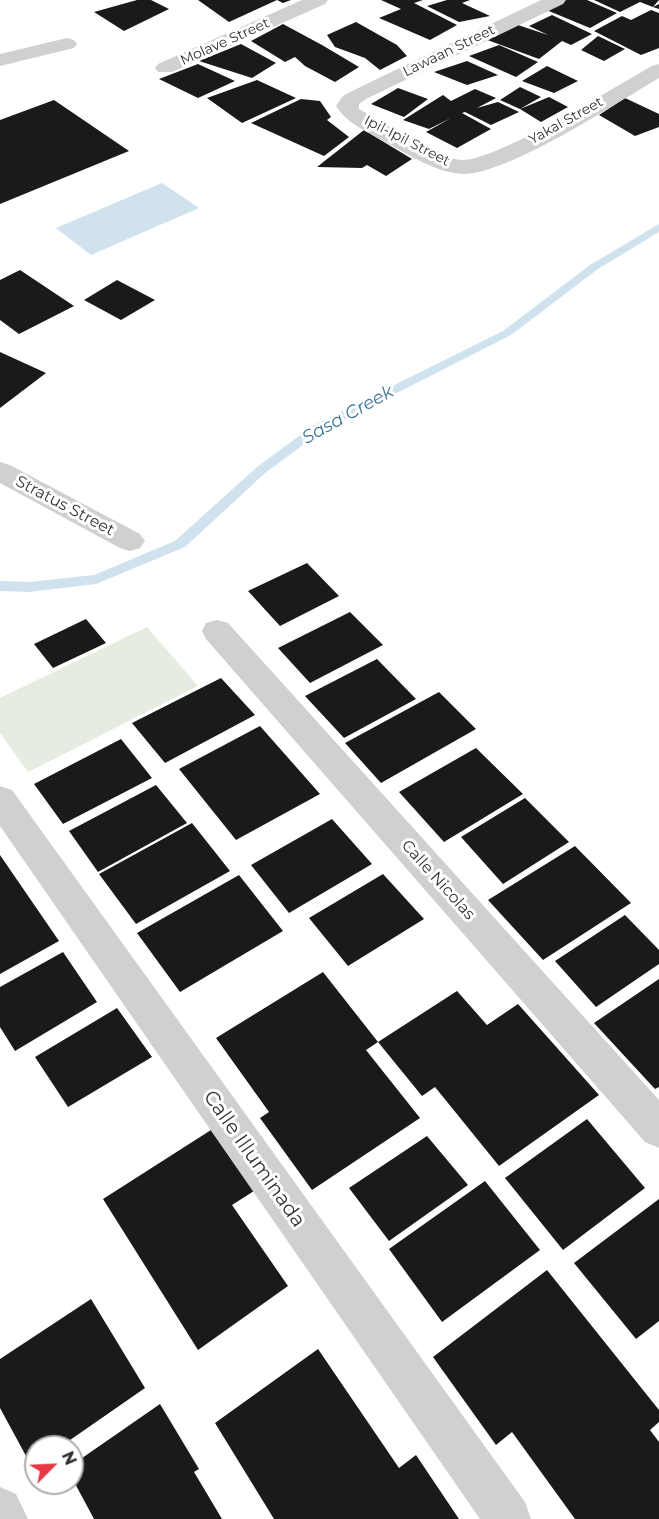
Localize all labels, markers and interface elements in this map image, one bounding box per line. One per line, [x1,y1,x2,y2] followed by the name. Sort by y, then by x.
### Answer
[178,15,272,69] street label: Molave Street
[400,21,498,81] street label: Lawaan Street
[526,94,606,148] street label: Yakal Street
[361,112,453,170] street label: Ipil-Ipil Street
[298,381,398,449] water label: Sasa Creek
[12,472,118,540] street label: Stratus Street
[397,836,479,924] street label: Calle Nicolas
[198,1086,310,1232] street label: Calle Illuminada
[24,1435,84,1495] north arrow
[58,1449,80,1468] text: N

